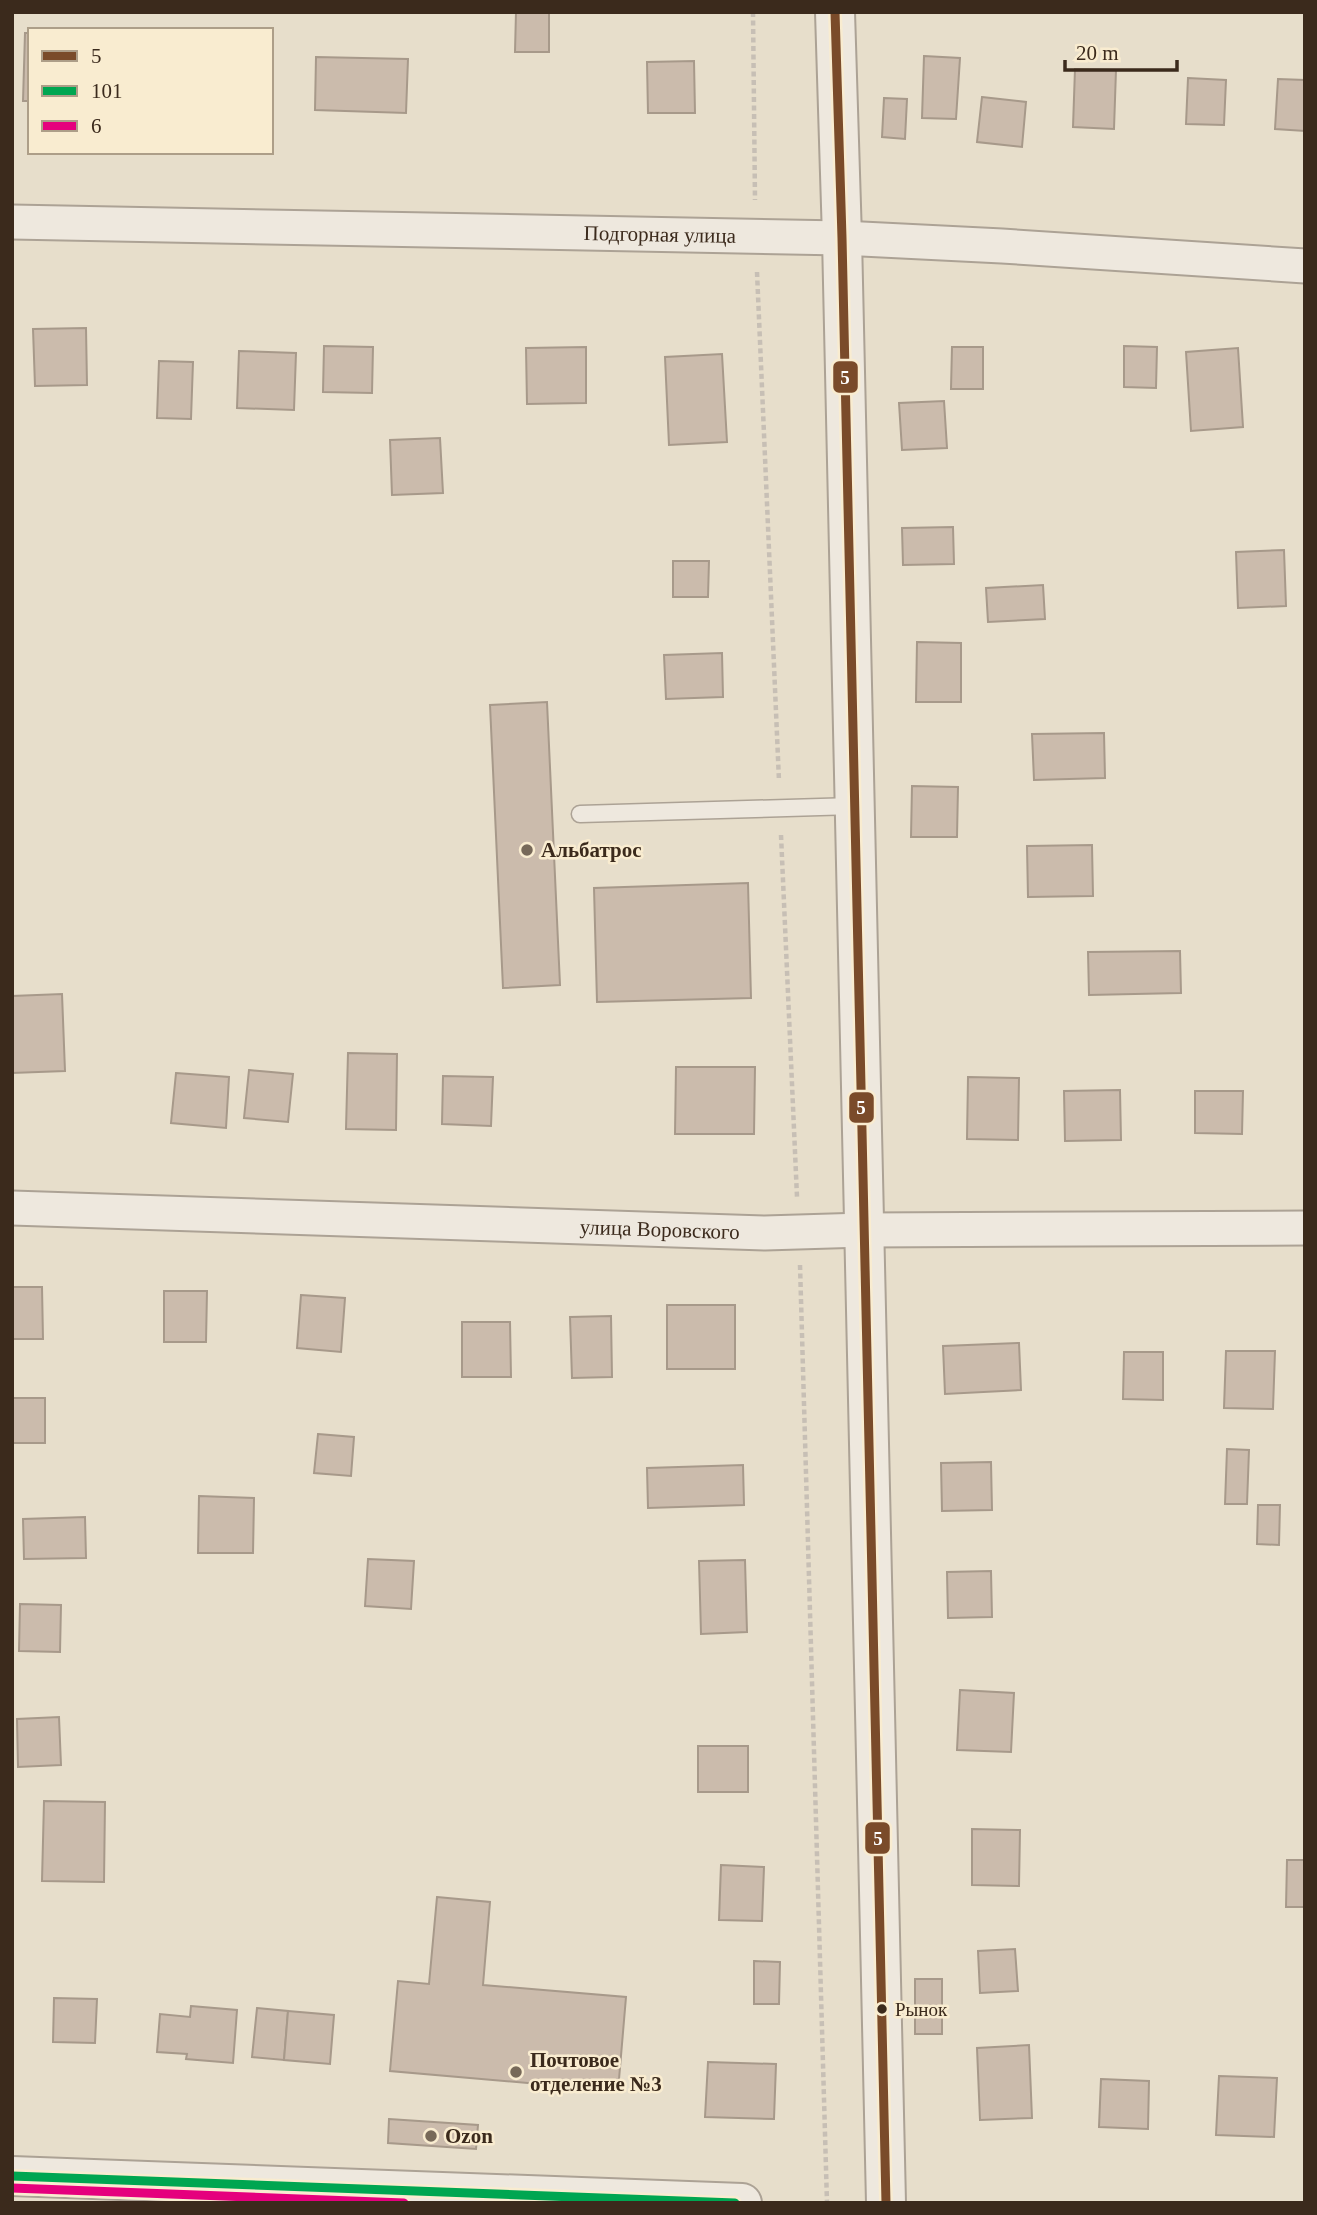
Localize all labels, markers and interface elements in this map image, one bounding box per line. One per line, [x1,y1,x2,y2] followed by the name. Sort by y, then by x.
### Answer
[28,28,273,154] legend
[1065,28,1177,72] scale bar
[1076,41,1119,65] text: 20 m
[91,44,102,68] text: 5
[91,79,123,103] text: 101
[91,114,102,138] text: 6
[584,221,737,248] street label: Подгорная улица
[832,360,859,394] line badge: 5
[840,367,850,388] text: 5
[541,838,642,862] place label: Альбатрос
[519,842,535,858] marker: Альбатрос
[848,1091,875,1124] line badge: 5
[856,1097,866,1118] text: 5
[579,1215,740,1244] street label: улица Воровского
[864,1821,891,1855] line badge: 5
[873,1828,883,1849] text: 5
[895,1999,948,2020] place label: Рынок
[875,2002,889,2016] marker: Рынок
[530,2048,662,2096] place label: Почтовое отделение №3
[508,2064,524,2080] marker: Почтовое отделение №3
[445,2124,493,2148] place label: Ozon
[423,2128,439,2144] marker: Ozon

